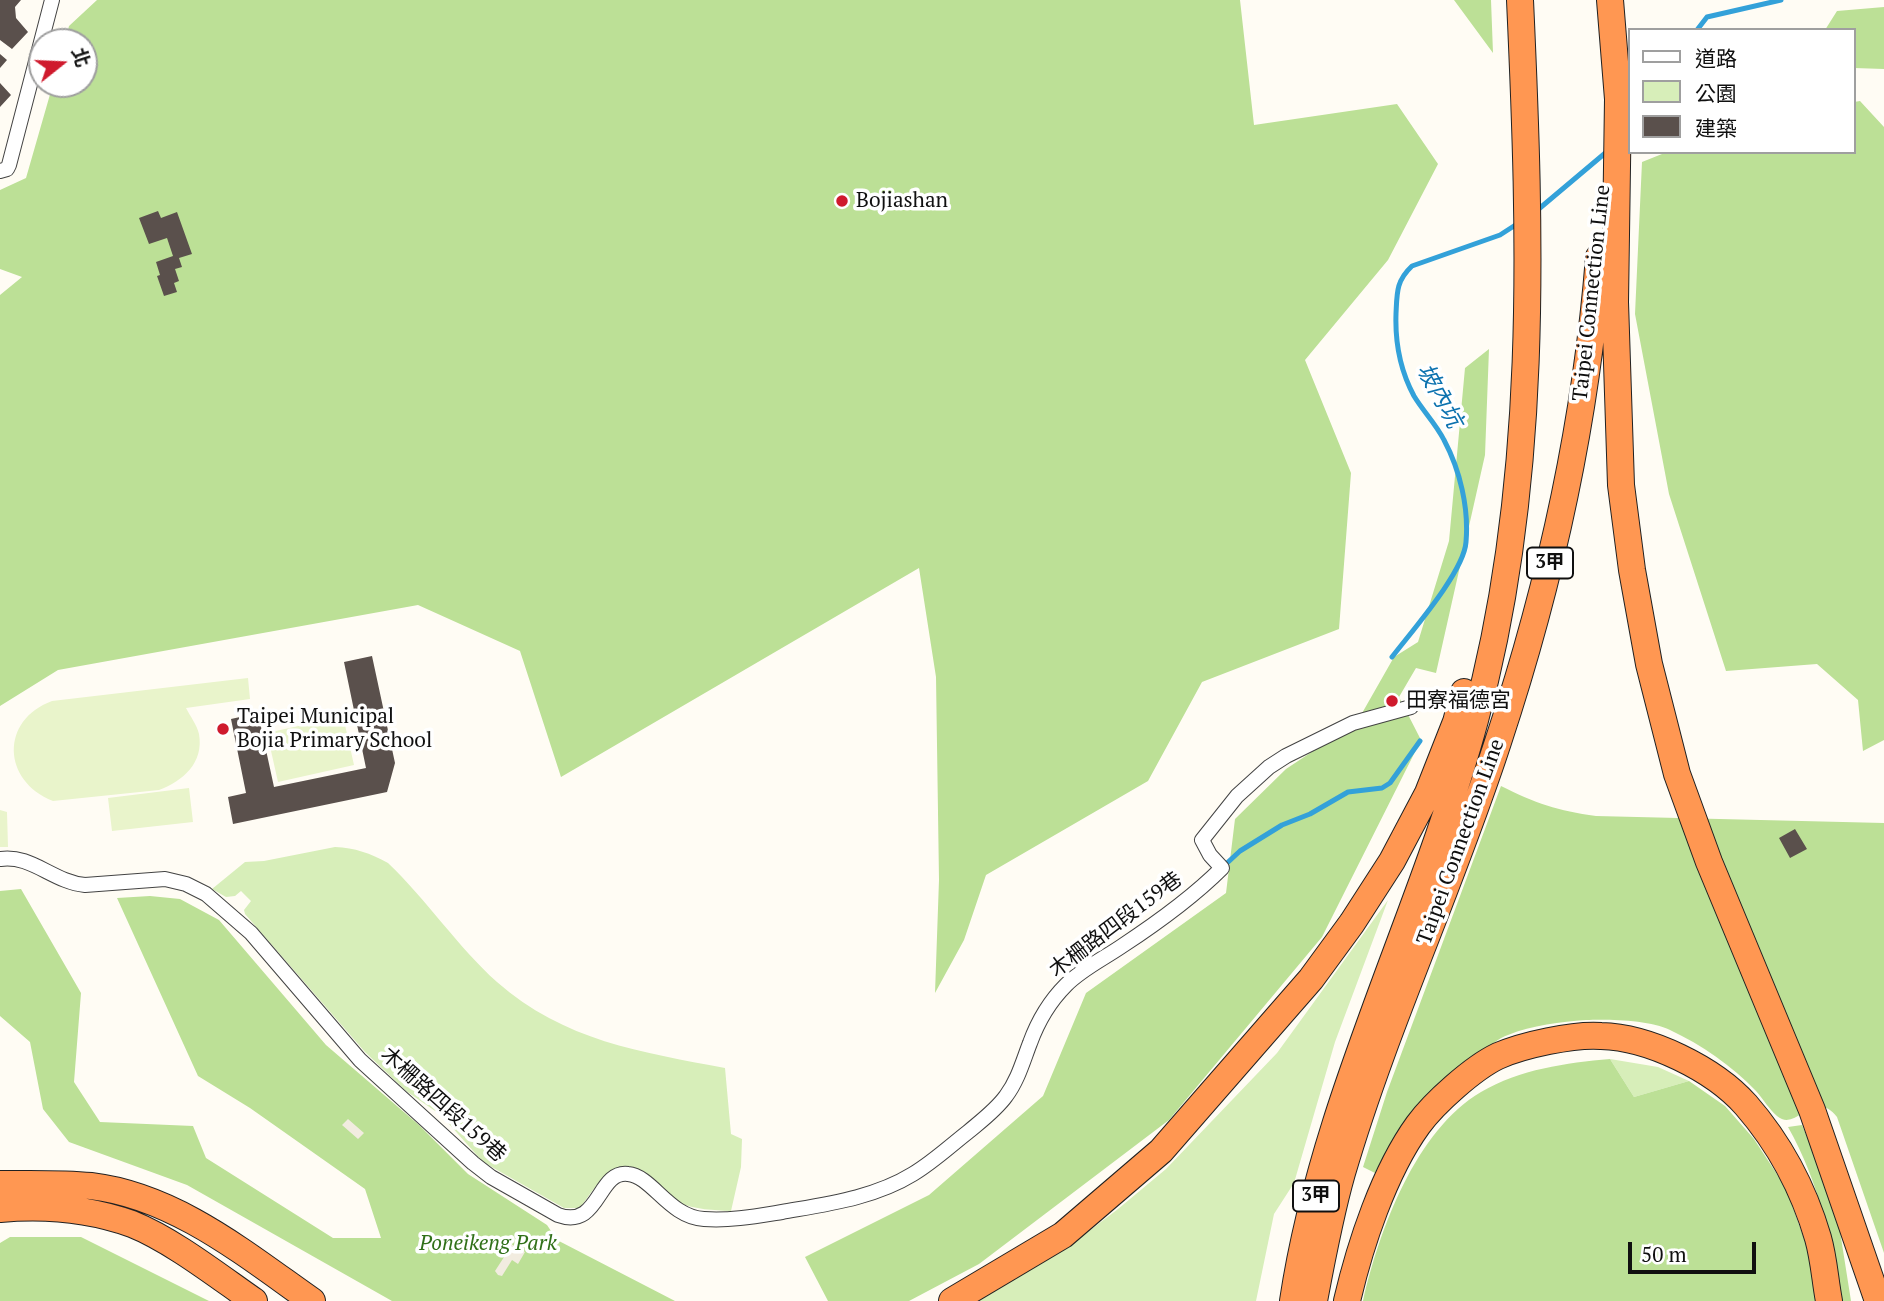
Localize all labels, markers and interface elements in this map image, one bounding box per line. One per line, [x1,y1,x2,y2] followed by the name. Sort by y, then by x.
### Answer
[28,28,98,98] north arrow
[1629,28,1856,154] legend
[67,44,96,70] text: 北
[1695,44,1737,72] text: 道路
[1695,79,1737,107] text: 公園
[1695,114,1737,142] text: 建築
[1568,184,1616,402] street label: Taipei Connection Line
[856,188,948,214] place label: Bojiashan
[834,193,850,209] marker: Bojiashan
[1410,359,1468,433] water label: 坡內坑
[1527,548,1573,578] road number: 3甲
[1406,688,1511,714] place label: 田寮福德宮
[1384,693,1400,709] marker: 田寮福德宮
[237,704,432,754] place label: Taipei Municipal Bojia Primary School
[215,721,231,737] marker: Taipei Municipal Bojia Primary School
[1412,736,1510,948] street label: Taipei Connection Line
[1045,867,1187,983] street label: 木柵路四段159巷
[375,1042,511,1168] street label: 木柵路四段159巷
[1293,1180,1339,1212] road number: 3甲
[1632,1228,1760,1272] scale bar
[419,1231,557,1257] park label: Poneikeng Park
[1641,1240,1687,1268] text: 50 m

